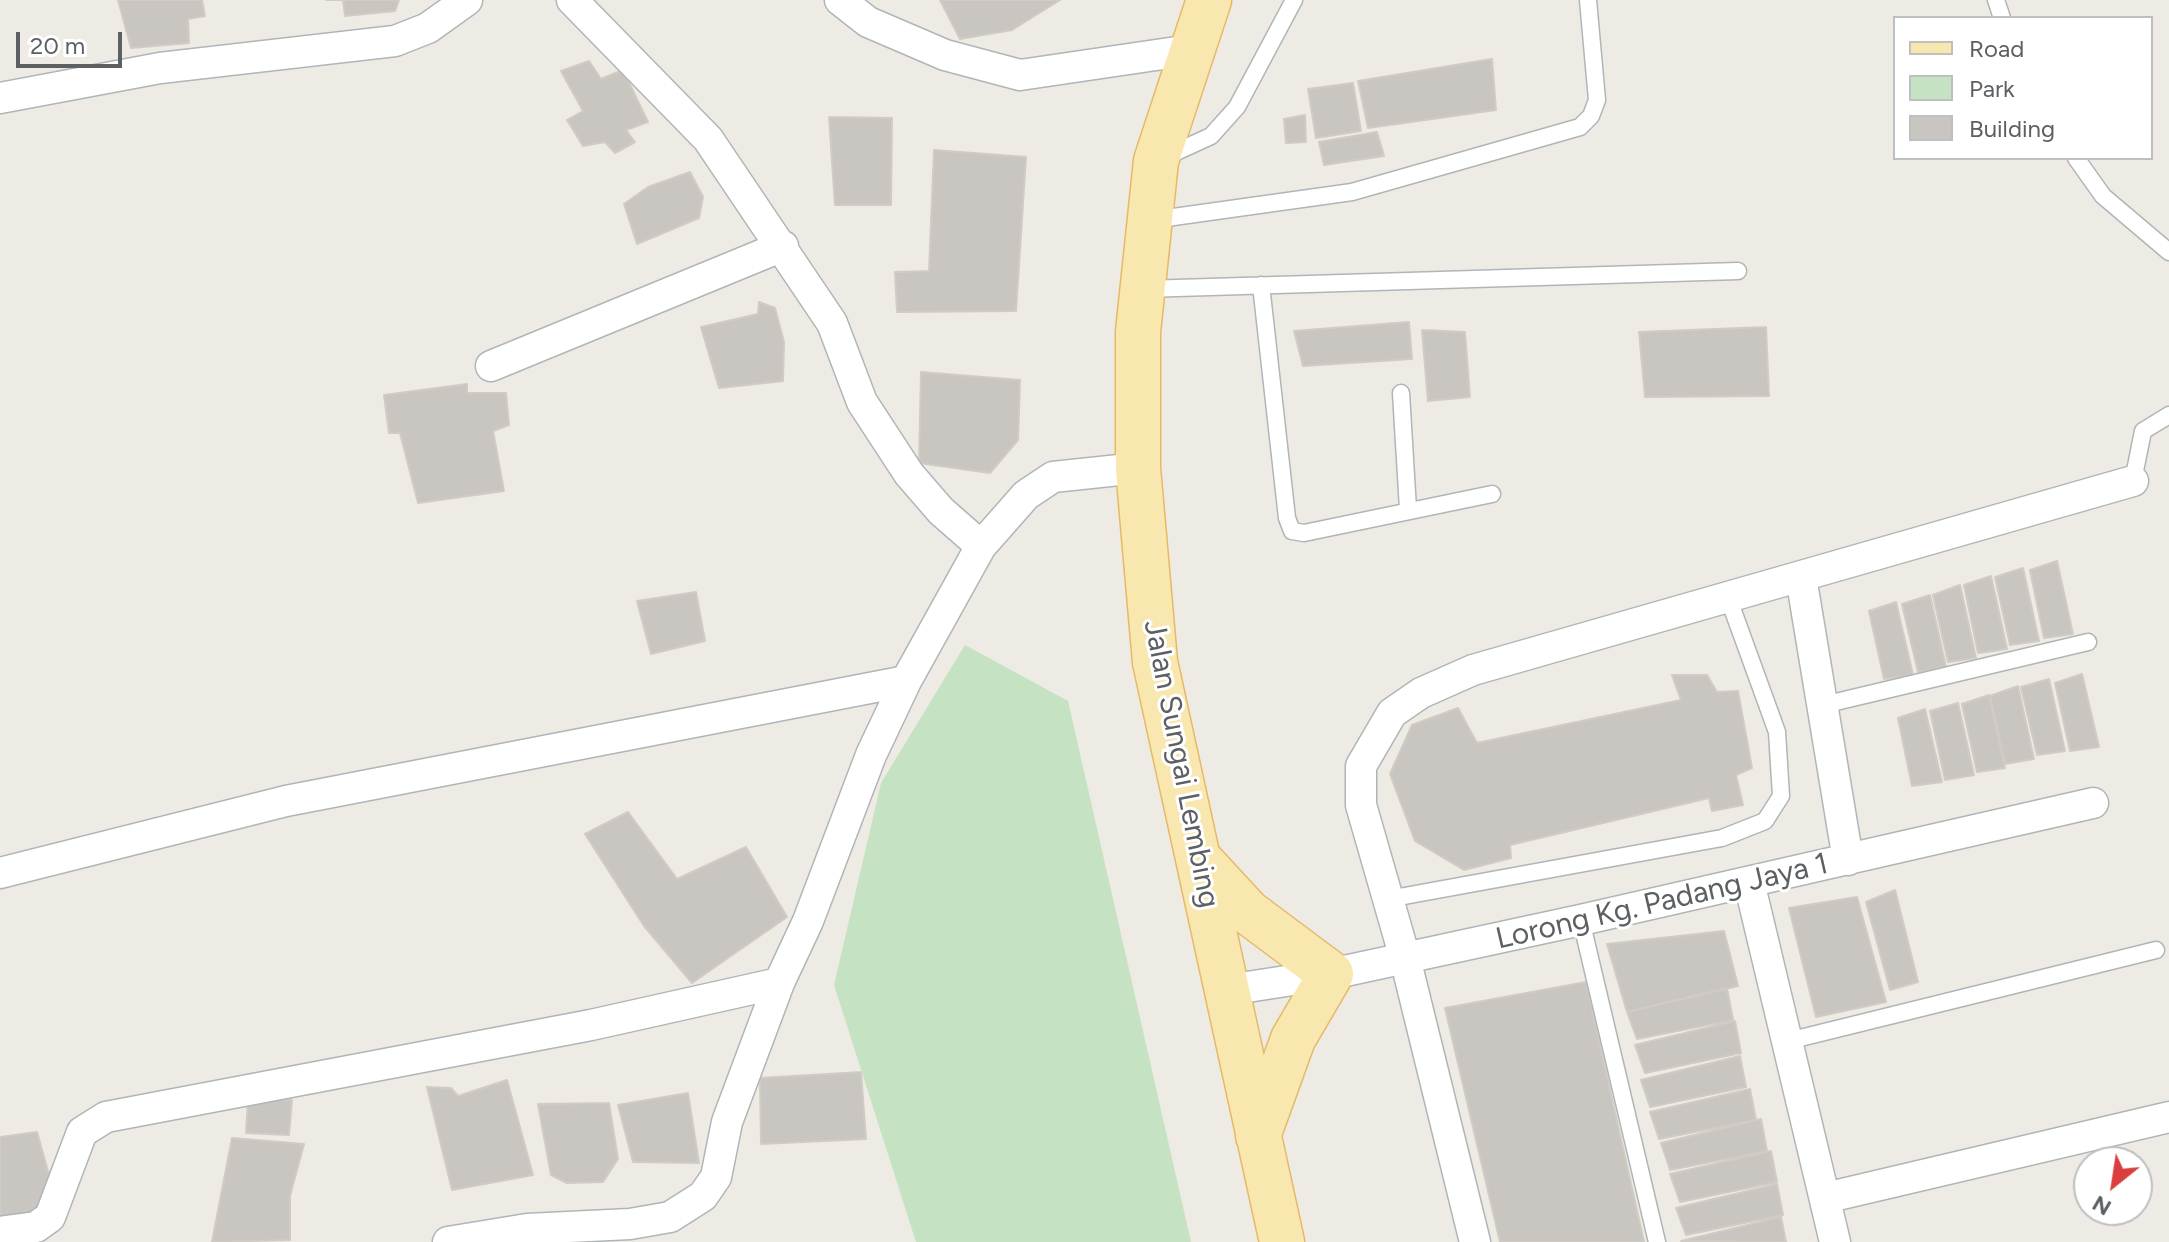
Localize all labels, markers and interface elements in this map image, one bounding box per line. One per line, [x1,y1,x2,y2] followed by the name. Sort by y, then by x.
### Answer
[20,16,126,66] scale bar
[1893,16,2153,160] legend
[30,31,85,60] text: 20 m
[1969,34,2024,63] text: Road
[1969,74,2015,103] text: Park
[1969,114,2055,143] text: Building
[1135,617,1227,911] street label: Jalan Sungai Lembing
[1492,846,1832,958] street label: Lorong Kg. Padang Jaya 1
[2073,1146,2153,1226] north arrow
[2088,1190,2116,1221] text: N

